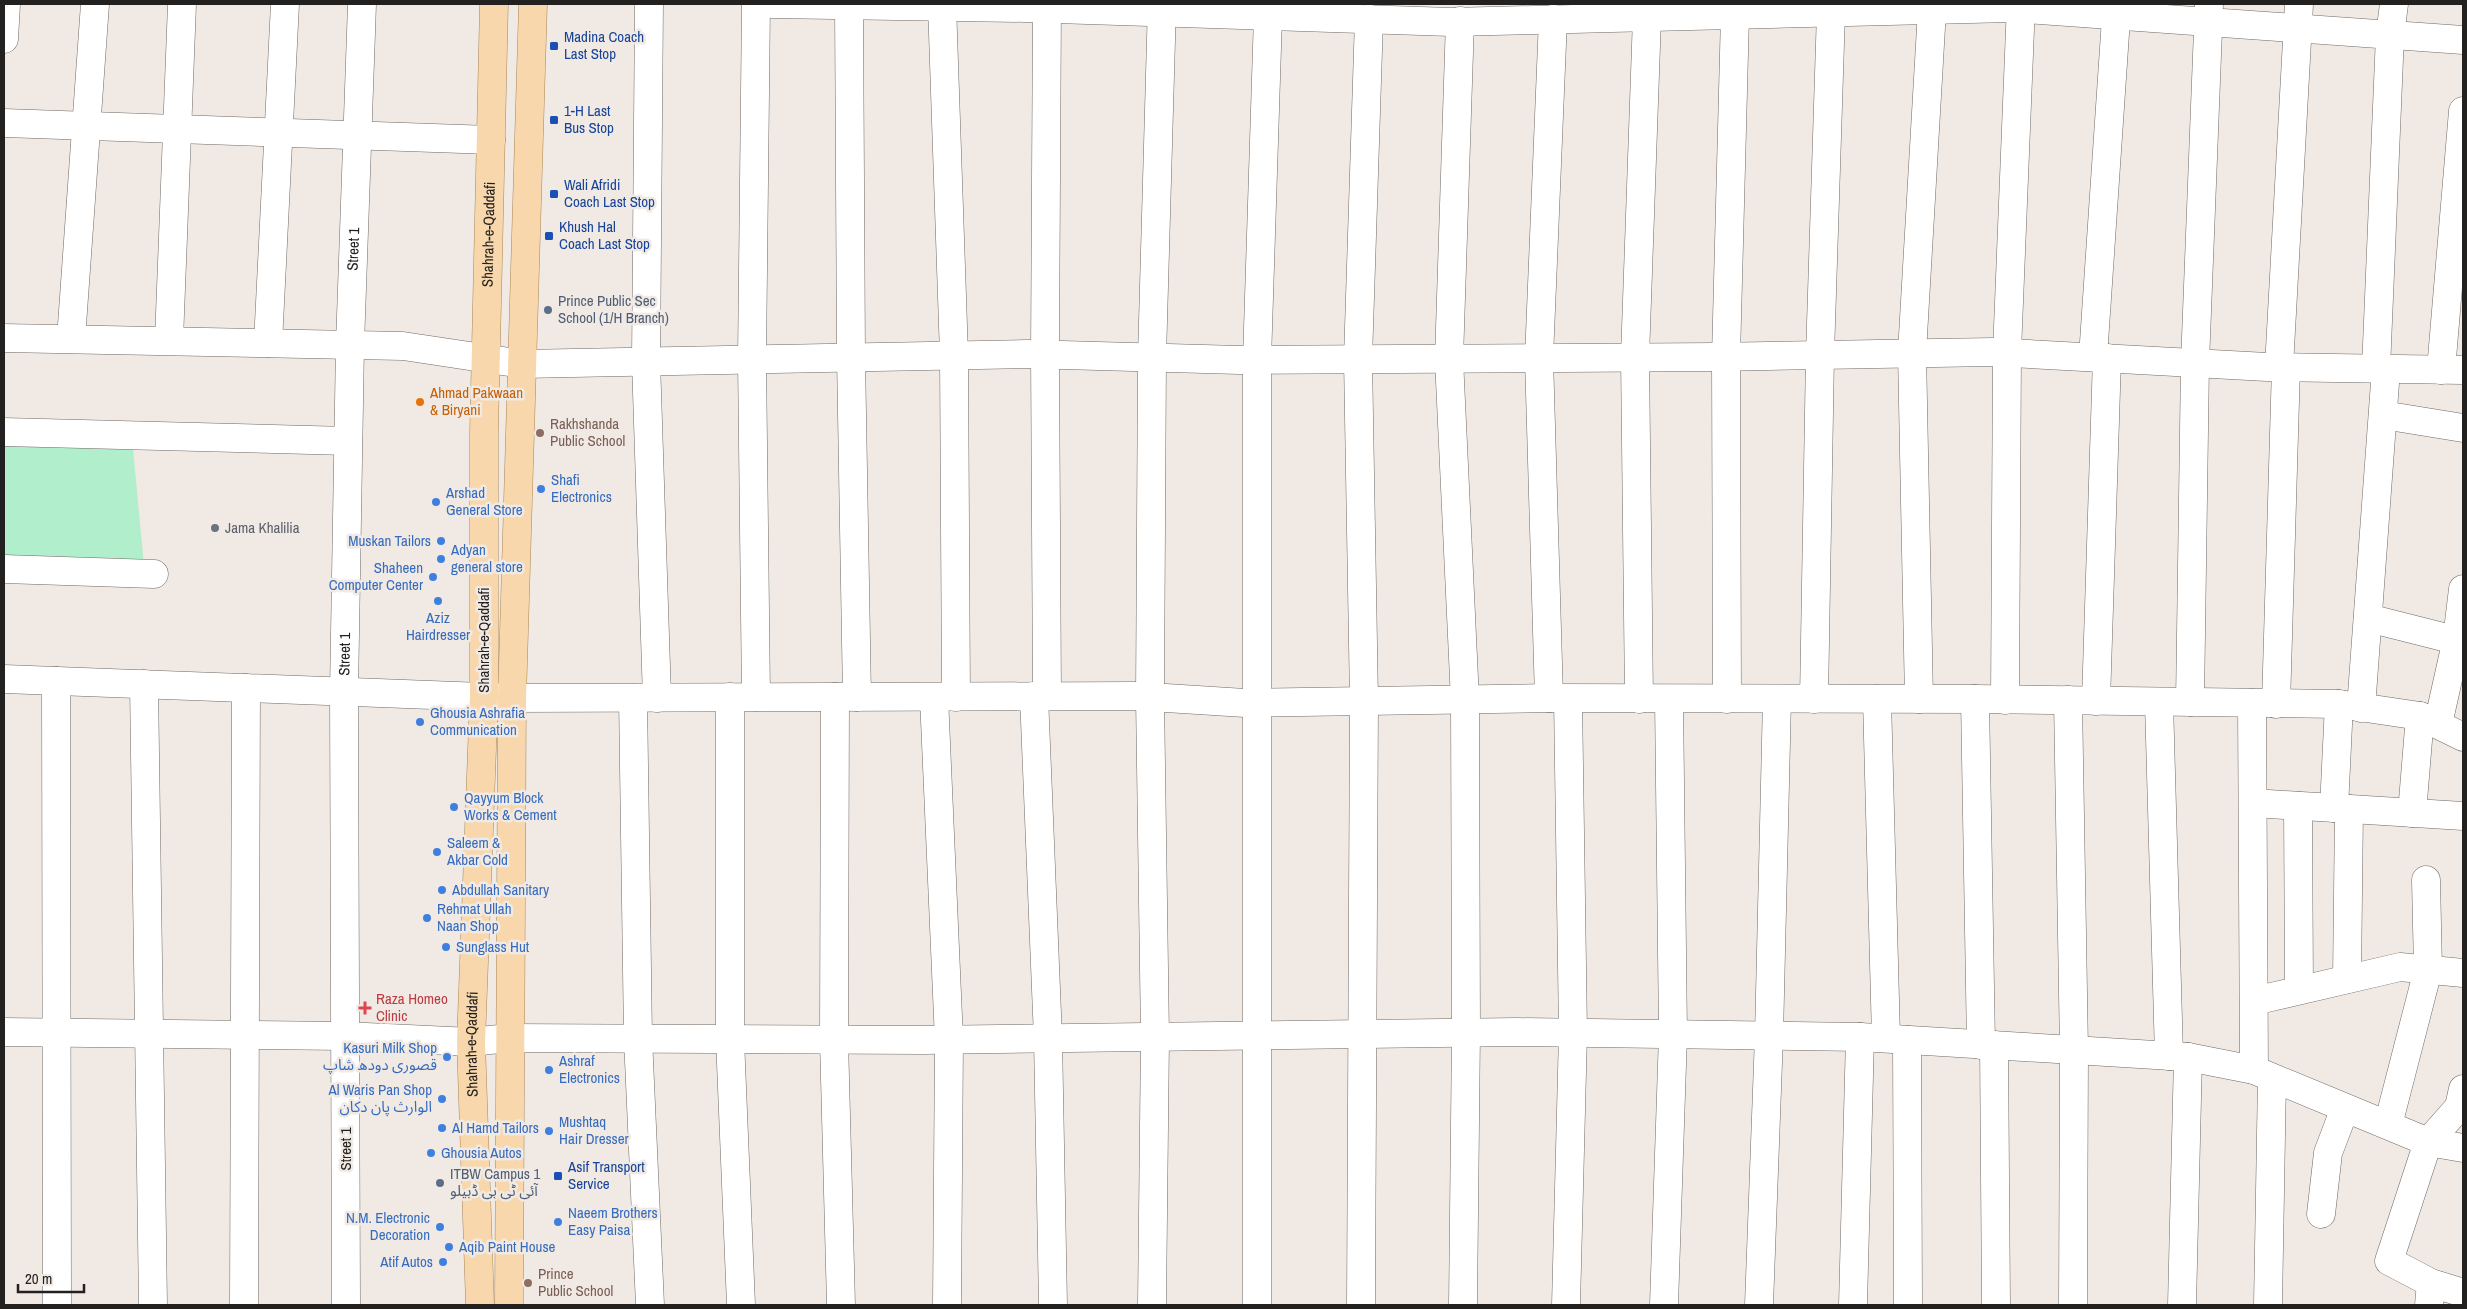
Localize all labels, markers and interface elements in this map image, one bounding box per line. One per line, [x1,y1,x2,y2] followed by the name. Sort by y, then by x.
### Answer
[564,26,644,64] place label: Madina Coach Last Stop
[548,40,560,52] marker: Madina Coach Last Stop
[564,100,614,138] place label: 1-H Last Bus Stop
[548,114,560,126] marker: 1-H Last Bus Stop
[564,174,655,212] place label: Wali Afridi Coach Last Stop
[476,182,500,287] street label: Shahrah-e-Qaddafi
[548,188,560,200] marker: Wali Afridi Coach Last Stop
[559,216,650,254] place label: Khush Hal Coach Last Stop
[342,227,364,271] street label: Street 1
[543,230,555,242] marker: Khush Hal Coach Last Stop
[558,290,669,328] place label: Prince Public Sec School (1/H Branch)
[542,304,554,316] marker: Prince Public Sec School (1/H Branch)
[429,382,523,420] place label: Ahmad Pakwaan & Biryani
[414,396,426,408] marker: Ahmad Pakwaan & Biryani
[550,413,625,451] place label: Rakhshanda Public School
[534,427,546,439] marker: Rakhshanda Public School
[551,469,612,507] place label: Shafi Electronics
[445,482,523,520] place label: Arshad General Store
[535,483,547,495] marker: Shafi Electronics
[430,496,442,508] marker: Arshad General Store
[225,517,300,538] place label: Jama Khalilia
[209,522,221,534] marker: Jama Khalilia
[348,530,431,551] place label: Muskan Tailors
[435,535,447,547] marker: Muskan Tailors
[450,539,523,577] place label: Adyan general store
[435,553,447,565] marker: Adyan general store
[329,557,423,595] place label: Shaheen Computer Center
[427,571,439,583] marker: Shaheen Computer Center
[473,587,494,693] street label: Shahrah-e-Qaddafi
[432,595,444,607] marker: Aziz Hairdresser
[406,607,470,645] place label: Aziz Hairdresser
[333,632,355,676] street label: Street 1
[430,702,525,740] place label: Ghousia Ashrafia Communication
[414,716,426,728] marker: Ghousia Ashrafia Communication
[464,787,557,825] place label: Qayyum Block Works & Cement
[448,801,460,813] marker: Qayyum Block Works & Cement
[446,832,508,870] place label: Saleem & Akbar Cold
[431,846,443,858] marker: Saleem & Akbar Cold
[451,879,550,900] place label: Abdullah Sanitary
[436,884,448,896] marker: Abdullah Sanitary
[437,898,512,936] place label: Rehmat Ullah Naan Shop
[421,912,433,924] marker: Rehmat Ullah Naan Shop
[456,936,530,957] place label: Sunglass Hut
[440,941,452,953] marker: Sunglass Hut
[376,988,448,1026] place label: Raza Homeo Clinic
[460,991,483,1097] street label: Shahrah-e-Qaddafi
[358,1001,372,1015] marker: Raza Homeo Clinic
[323,1037,437,1075] place label: Kasuri Milk Shop قصوری دودھ شاپ
[558,1050,620,1088] place label: Ashraf Electronics
[441,1051,453,1063] marker: Kasuri Milk Shop قصوری دودھ شاپ
[543,1064,555,1076] marker: Ashraf Electronics
[328,1079,432,1117] place label: Al Waris Pan Shop الوارث پان دکان
[436,1093,448,1105] marker: Al Waris Pan Shop الوارث پان دکان
[559,1111,629,1149] place label: Mushtaq Hair Dresser
[451,1117,539,1138] place label: Al Hamd Tailors
[436,1122,448,1134] marker: Al Hamd Tailors
[543,1125,555,1137] marker: Mushtaq Hair Dresser
[335,1127,356,1171] street label: Street 1
[441,1142,522,1163] place label: Ghousia Autos
[425,1147,437,1159] marker: Ghousia Autos
[567,1156,645,1194] place label: Asif Transport Service
[450,1163,540,1201] place label: ITBW Campus 1 آئی ٹی بی ڈبیلو
[552,1170,564,1182] marker: Asif Transport Service
[434,1177,446,1189] marker: ITBW Campus 1 آئی ٹی بی ڈبیلو
[568,1202,658,1240] place label: Naeem Brothers Easy Paisa
[346,1207,430,1245] place label: N.M. Electronic Decoration
[552,1216,564,1228] marker: Naeem Brothers Easy Paisa
[434,1221,446,1233] marker: N.M. Electronic Decoration
[458,1236,556,1257] place label: Aqib Paint House
[443,1241,455,1253] marker: Aqib Paint House
[379,1251,433,1272] place label: Atif Autos
[437,1256,449,1268] marker: Atif Autos
[18,1262,84,1294] scale bar
[538,1263,613,1301] place label: Prince Public School
[25,1268,52,1289] text: 20 m
[522,1277,534,1289] marker: Prince Public School

